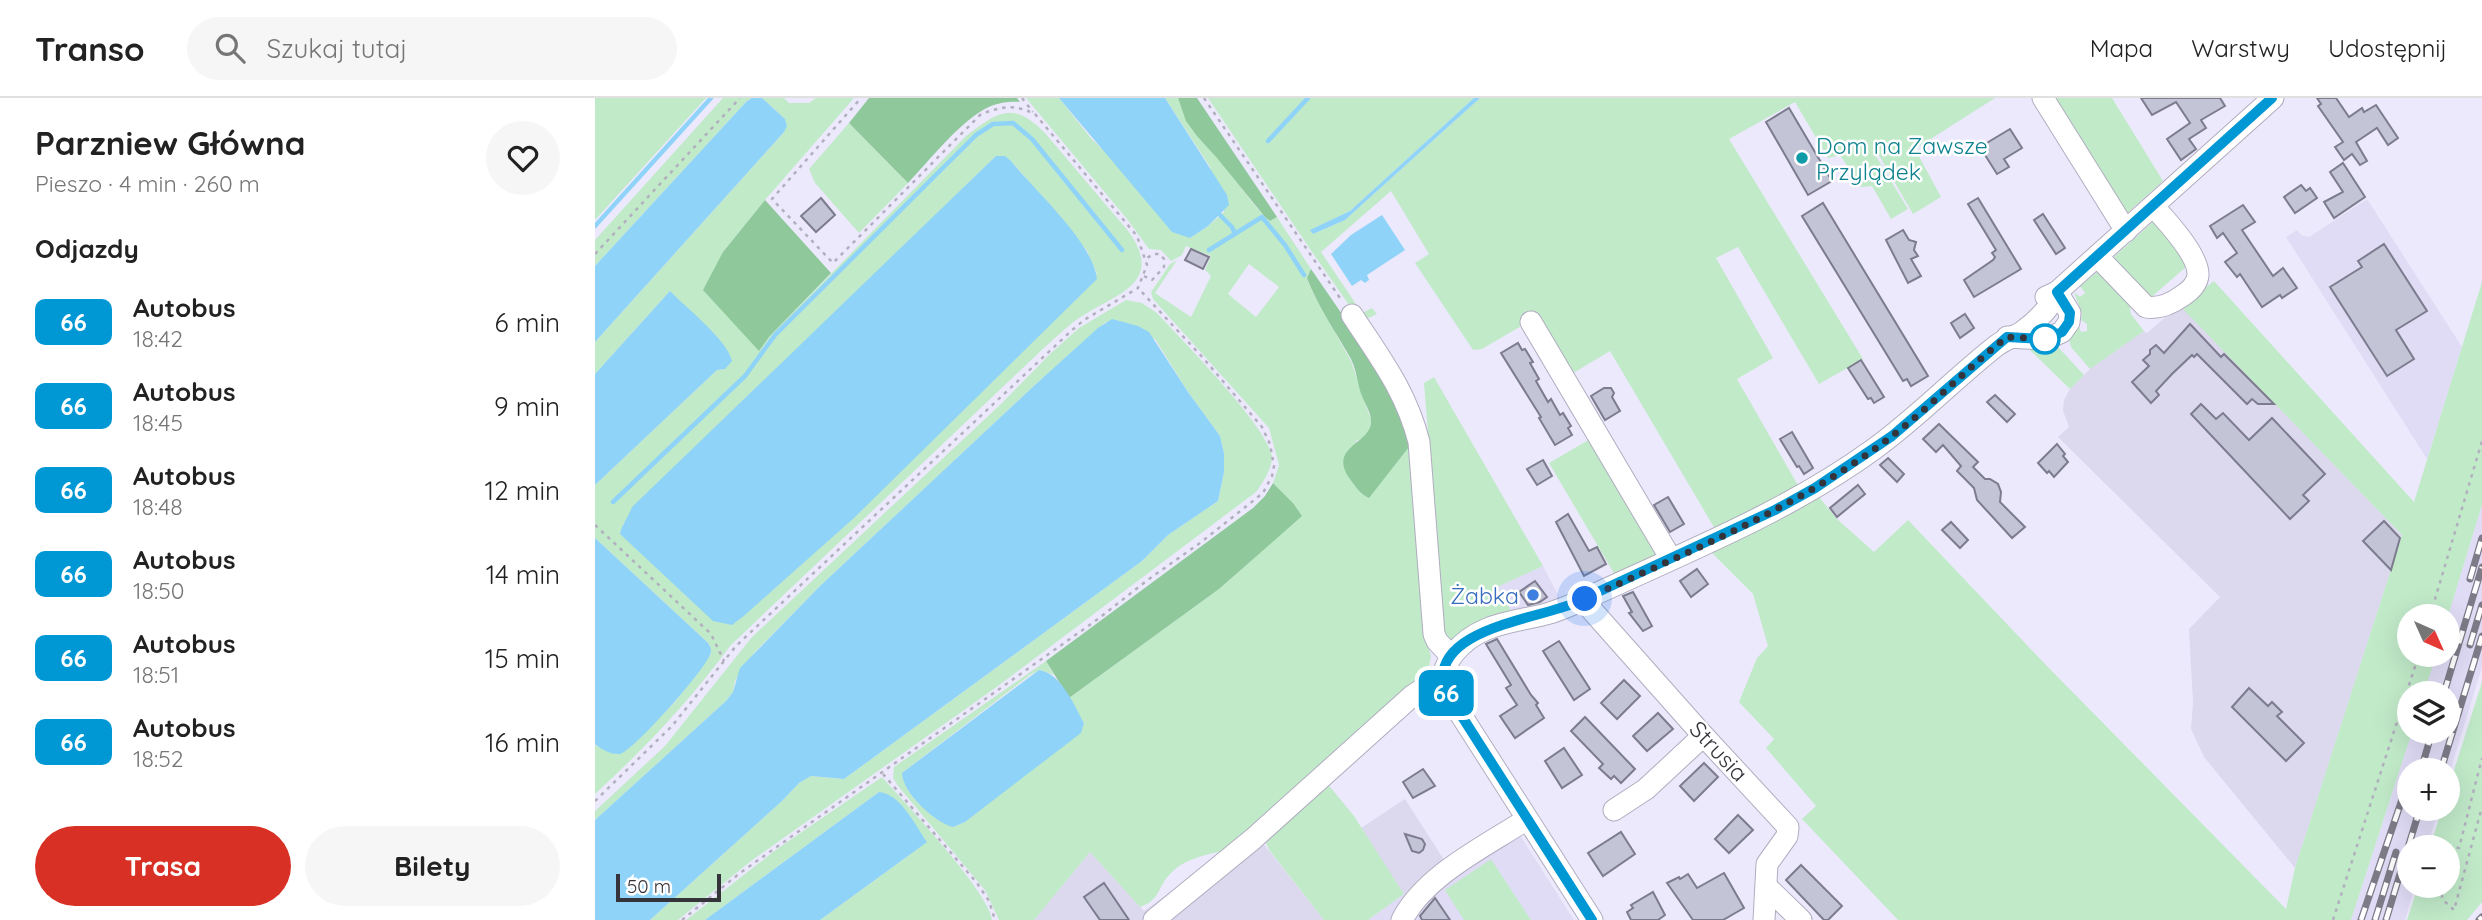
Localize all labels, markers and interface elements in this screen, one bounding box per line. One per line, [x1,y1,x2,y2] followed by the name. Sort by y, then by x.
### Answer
[187,17,677,80] search box
[35,28,145,69] text: Transo
[211,29,249,67] icon: search
[267,32,407,65] text: Szukaj tutaj
[2090,33,2153,63] text: Mapa
[2191,33,2290,63] text: Warstwy
[2328,33,2447,63] text: Udostępnij
[486,121,560,195] button: heart
[35,122,305,163] text: Parzniew Główna
[1816,131,1988,186] place label: Dom na Zawsze Przylądek
[1794,150,1810,166] marker: Dom na Zawsze Przylądek
[35,169,260,198] text: Pieszo · 4 min · 260 m
[35,232,139,265] text: Odjazdy
[133,291,235,324] text: Autobus
[495,306,560,339] text: 6 min
[60,307,87,337] text: 66
[133,324,183,353] text: 18:42
[2030,324,2060,354] unlabelled marker
[133,375,235,408] text: Autobus
[494,390,560,423] text: 9 min
[60,391,87,421] text: 66
[133,408,183,437] text: 18:45
[133,459,235,492] text: Autobus
[485,474,560,507] text: 12 min
[60,475,87,505] text: 66
[133,492,183,521] text: 18:48
[133,543,235,576] text: Autobus
[486,558,560,591] text: 14 min
[60,559,87,589] text: 66
[133,576,184,605] text: 18:50
[1450,581,1519,610] place label: Żabka
[1567,581,1602,616] your location
[1525,587,1541,603] marker: Żabka
[2397,604,2461,667] north arrow
[2397,604,2460,898] map controls
[133,627,235,660] text: Autobus
[485,642,560,675] text: 15 min
[60,643,87,673] text: 66
[133,660,179,689] text: 18:51
[1415,670,1477,716] line badge: 66
[1433,678,1459,708] text: 66
[2397,681,2460,744] button: layers
[133,711,235,744] text: Autobus
[1684,715,1754,787] street label: Strusia
[485,726,560,759] text: 16 min
[60,727,87,757] text: 66
[133,744,184,773] text: 18:52
[2397,758,2460,821] button: +
[35,826,291,906] button: Trasa
[305,826,560,906] button: Bilety
[2397,835,2460,898] button: −
[616,871,721,903] scale bar
[627,874,671,898] text: 50 m

